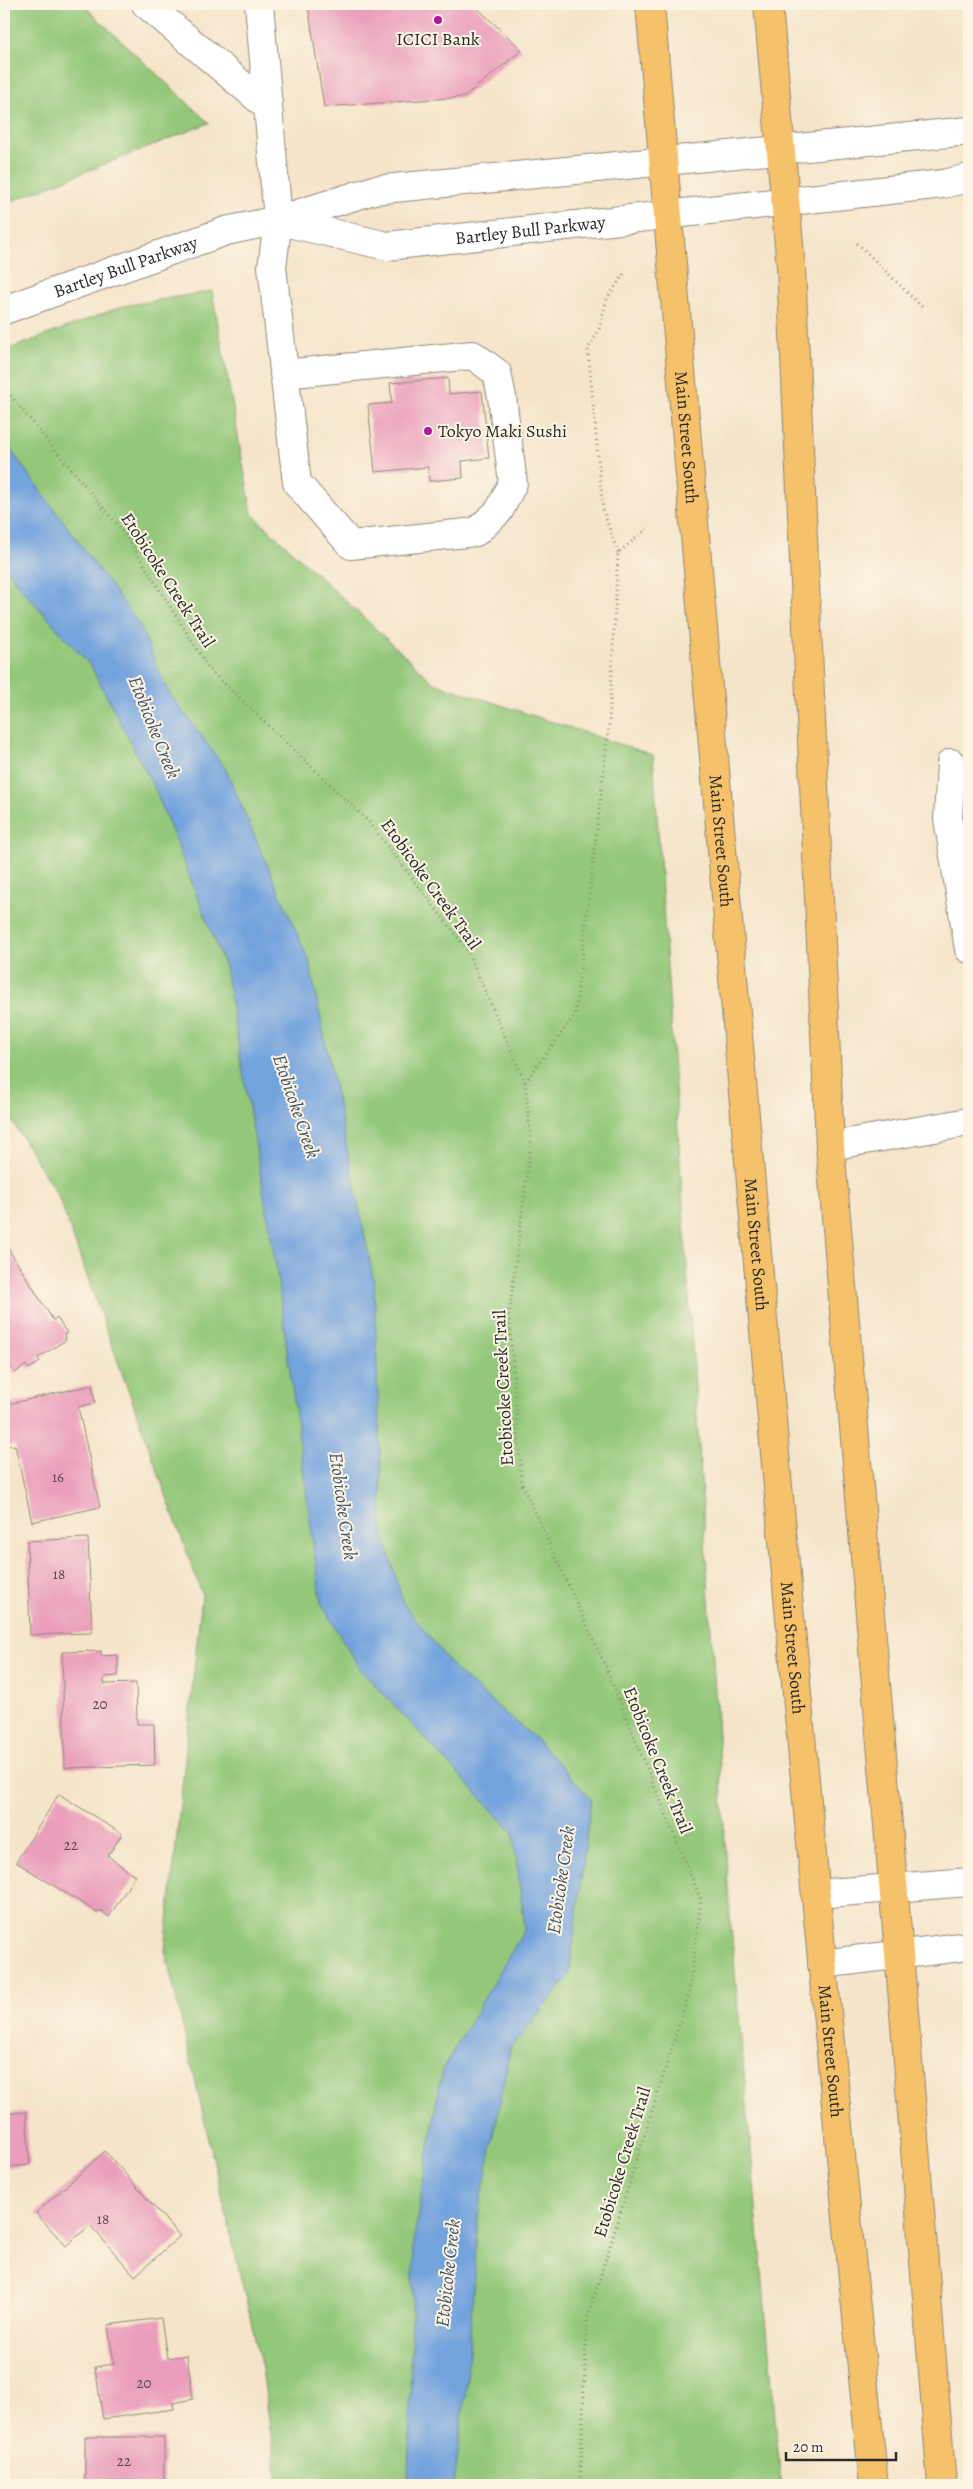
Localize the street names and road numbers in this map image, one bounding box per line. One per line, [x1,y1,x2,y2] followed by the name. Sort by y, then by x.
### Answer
[454,210,608,250] street label: Bartley Bull Parkway
[50,230,202,303] street label: Bartley Bull Parkway
[669,370,704,505] street label: Main Street South
[115,508,221,653] street label: Etobicoke Creek Trail
[703,773,739,909] street label: Main Street South
[375,814,487,955] street label: Etobicoke Creek Trail
[739,1177,774,1312] street label: Main Street South
[487,1309,519,1467] street label: Etobicoke Creek Trail
[775,1580,811,1716] street label: Main Street South
[618,1683,699,1838] street label: Etobicoke Creek Trail
[812,1983,849,2119] street label: Main Street South
[588,2083,657,2240] street label: Etobicoke Creek Trail

